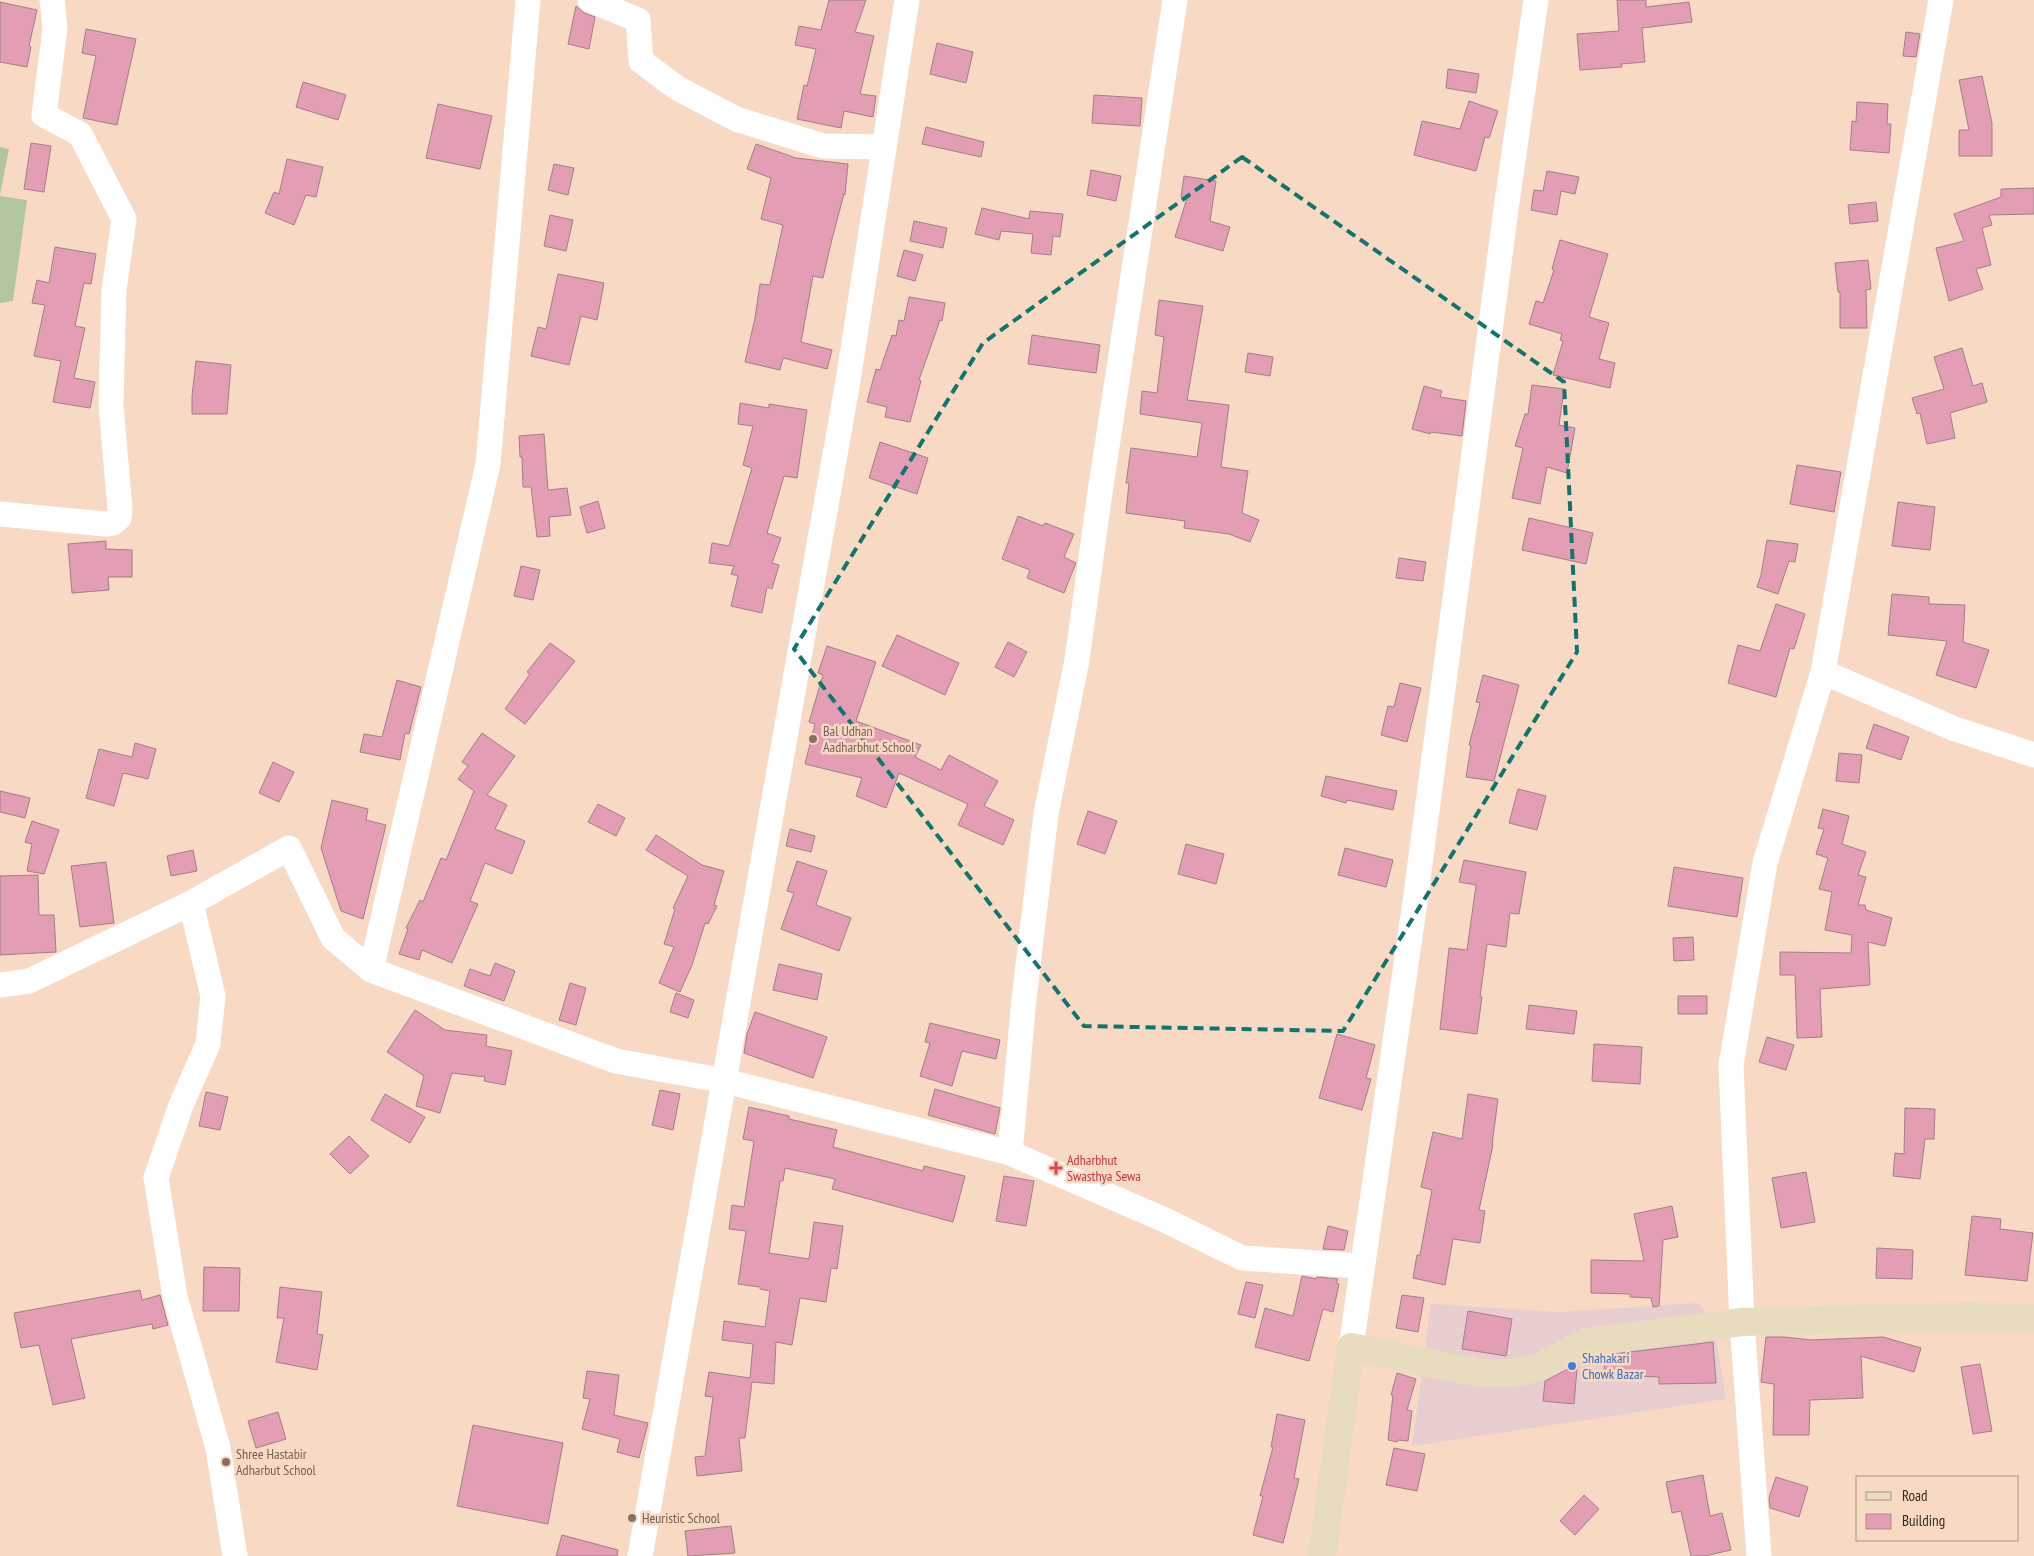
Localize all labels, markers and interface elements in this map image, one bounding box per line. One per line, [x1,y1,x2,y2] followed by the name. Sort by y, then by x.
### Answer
[823,722,915,756] place label: Bal Udhan Aadharbhut School
[807,733,819,745] marker: Bal Udhan Aadharbhut School
[1067,1151,1141,1185] place label: Adharbhut Swasthya Sewa
[1049,1161,1063,1175] marker: Adharbhut Swasthya Sewa
[1582,1349,1644,1383] place label: Shahakari Chowk Bazar
[1566,1360,1578,1372] marker: Shahakari Chowk Bazar
[236,1445,316,1479] place label: Shree Hastabir Adharbut School
[220,1456,232,1468] marker: Shree Hastabir Adharbut School
[1856,1476,2019,1541] legend
[1902,1486,1928,1505] text: Road
[642,1509,721,1527] place label: Heuristic School
[1902,1511,1945,1530] text: Building
[626,1512,638,1524] marker: Heuristic School

